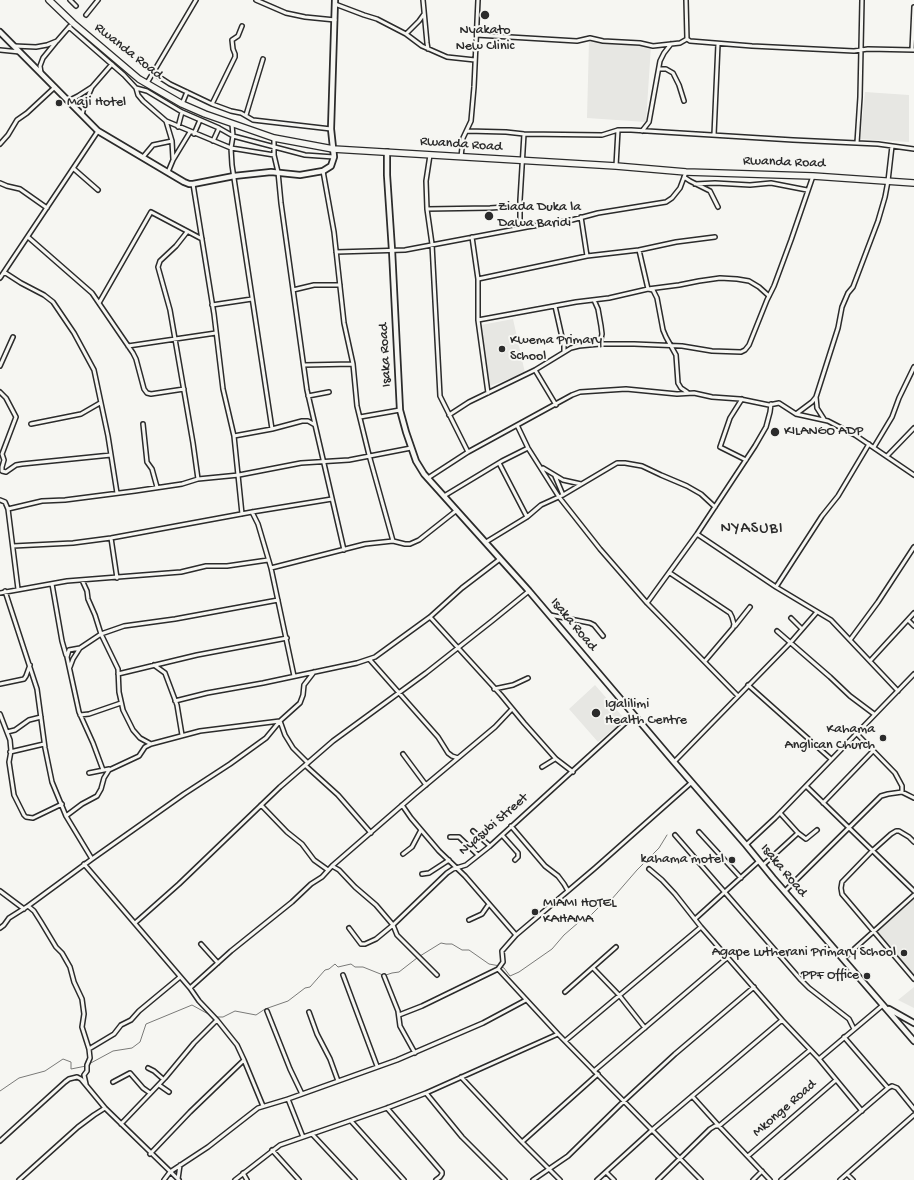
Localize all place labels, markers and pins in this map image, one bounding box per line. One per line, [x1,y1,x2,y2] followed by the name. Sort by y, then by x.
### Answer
[479,9,491,21] marker: Nyakato New Clinic
[456,23,514,56] place label: Nyakato New Clinic
[67,95,126,111] place label: Maji Hotel
[54,98,64,108] marker: Maji Hotel
[498,200,581,232] place label: Ziada Duka la Dawa Baridi
[483,210,495,222] marker: Ziada Duka la Dawa Baridi
[510,333,602,366] place label: Kwema Primary School
[497,344,507,354] marker: Kwema Primary School
[784,424,863,440] place label: KILANGO ADP
[769,426,781,438] marker: KILANGO ADP
[605,697,687,730] place label: Igalilimi Health Centre
[590,707,602,719] marker: Igalilimi Health Centre
[785,722,875,754] place label: Kahama Anglican Church
[878,733,888,743] marker: Kahama Anglican Church
[640,852,724,868] place label: kahama motel
[727,855,737,865] marker: kahama motel
[543,896,616,928] place label: MIAMI HOTEL KAHAMA
[530,907,540,917] marker: MIAMI HOTEL KAHAMA
[712,945,896,961] place label: Agape Lutherani Primary School
[899,948,909,958] marker: Agape Lutherani Primary School
[801,968,859,984] place label: PPF Office
[862,971,872,981] marker: PPF Office

